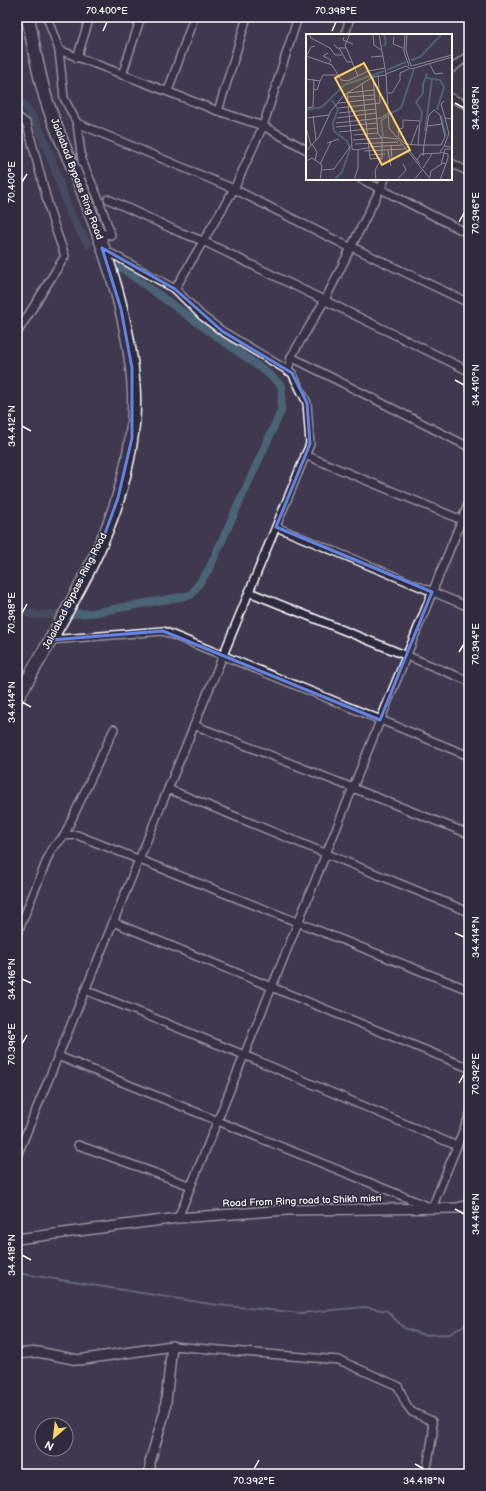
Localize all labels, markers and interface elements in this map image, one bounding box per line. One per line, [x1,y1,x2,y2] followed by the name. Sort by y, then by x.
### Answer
[86,5,128,17] text: 70.400°E
[315,5,357,17] text: 70.398°E
[306,34,452,180] inset map
[470,86,482,130] text: 34.408°N
[48,117,106,242] street label: Jalalabad Bypass Ring Road
[6,161,18,203] text: 70.400°E
[470,192,482,234] text: 70.396°E
[470,364,482,406] text: 34.410°N
[6,405,18,447] text: 34.412°N
[40,530,110,651] street label: Jalalabad Bypass Ring Road
[6,592,18,634] text: 70.398°E
[470,623,482,665] text: 70.394°E
[6,681,18,723] text: 34.414°N
[470,916,482,958] text: 34.414°N
[6,958,18,1000] text: 34.416°N
[6,1023,18,1065] text: 70.396°E
[470,1053,482,1095] text: 70.392°E
[222,1192,382,1210] street label: Road From Ring road to Shikh misri
[470,1193,482,1235] text: 34.416°N
[6,1234,18,1276] text: 34.418°N
[34,1417,74,1457] north arrow
[43,1438,56,1453] text: N
[233,1475,275,1487] text: 70.392°E
[403,1475,445,1487] text: 34.418°N

